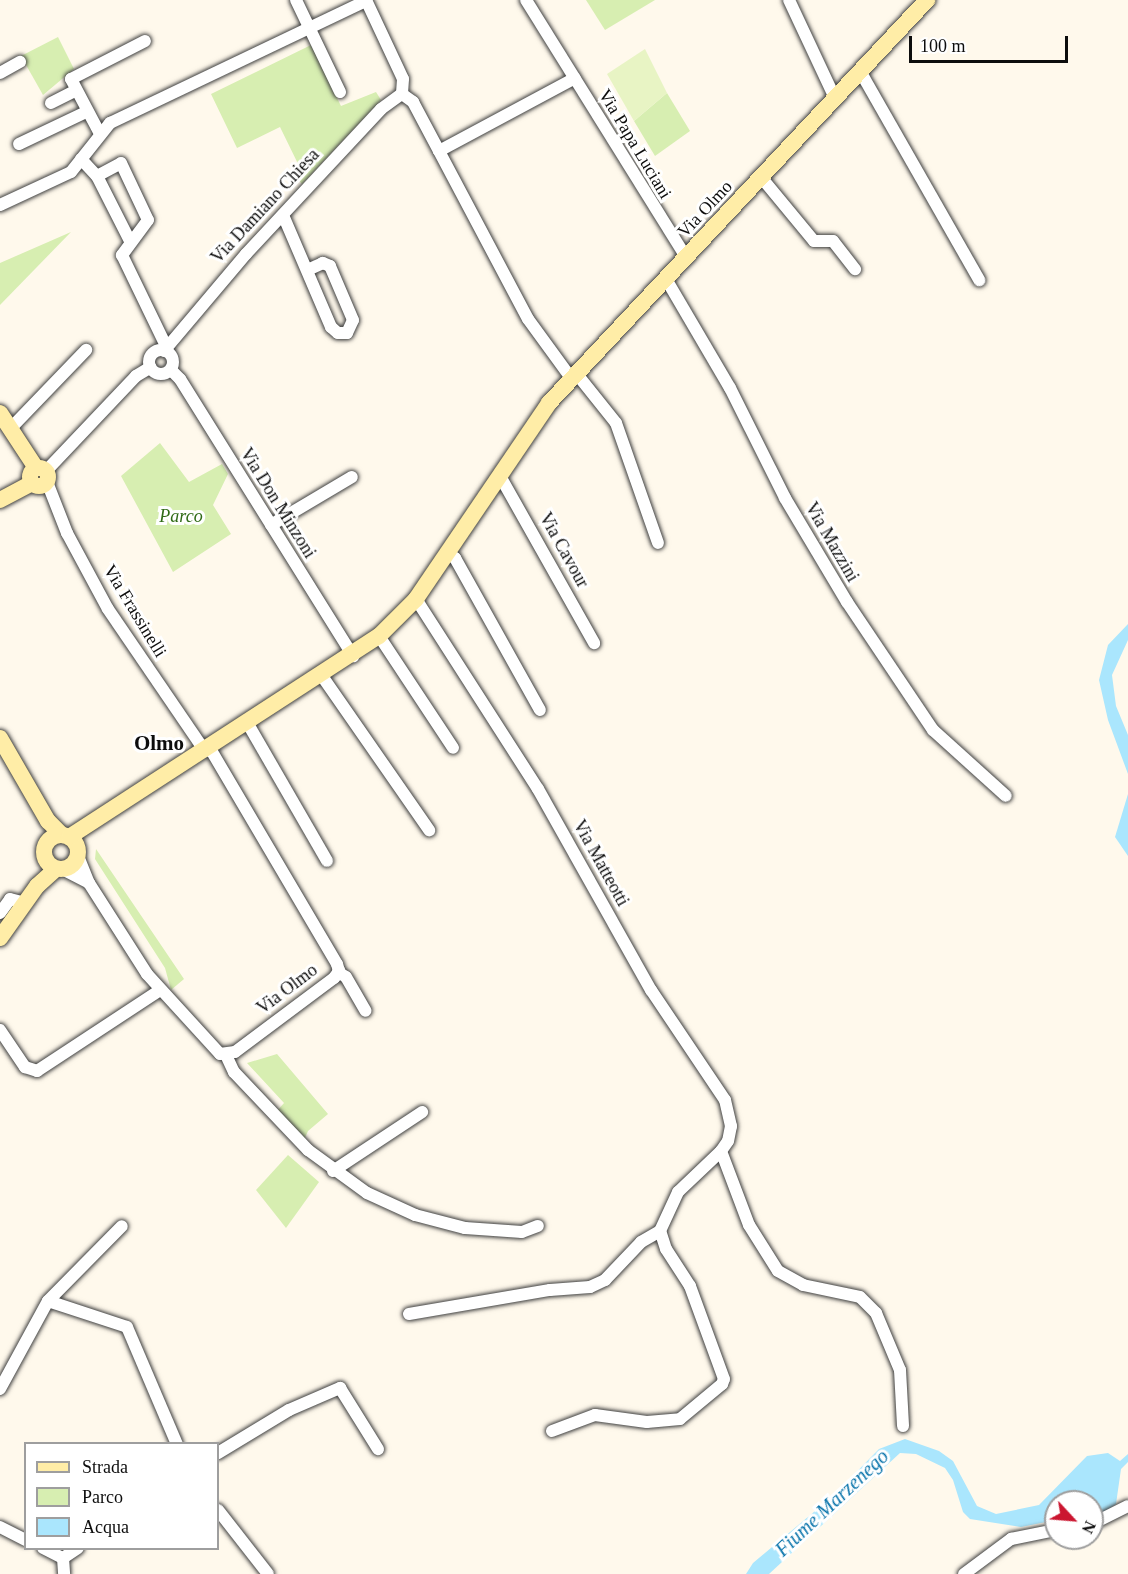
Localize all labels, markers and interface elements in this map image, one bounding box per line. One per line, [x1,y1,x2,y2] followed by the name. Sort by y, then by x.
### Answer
[912,24,1071,62] scale bar
[920,36,966,56] text: 100 m
[594,85,676,203] street label: Via Papa Luciani
[206,144,324,268] street label: Via Damiano Chiesa
[673,176,737,242] street label: Via Olmo
[235,444,321,562] street label: Via Don Minzoni
[801,498,863,586] street label: Via Mazzini
[159,505,203,527] park label: Parco
[535,509,593,591] street label: Via Cavour
[99,561,171,661] street label: Via Frassinelli
[134,730,184,756] district label: Olmo
[568,816,634,910] street label: Via Matteotti
[252,959,322,1019] street label: Via Olmo
[24,1442,219,1550] legend
[770,1444,894,1562] water label: Fiume Marzenego
[82,1457,128,1477] text: Strada
[82,1487,123,1507] text: Parco
[1044,1490,1104,1550] north arrow
[82,1517,129,1537] text: Acqua
[1079,1518,1099,1536] text: N

